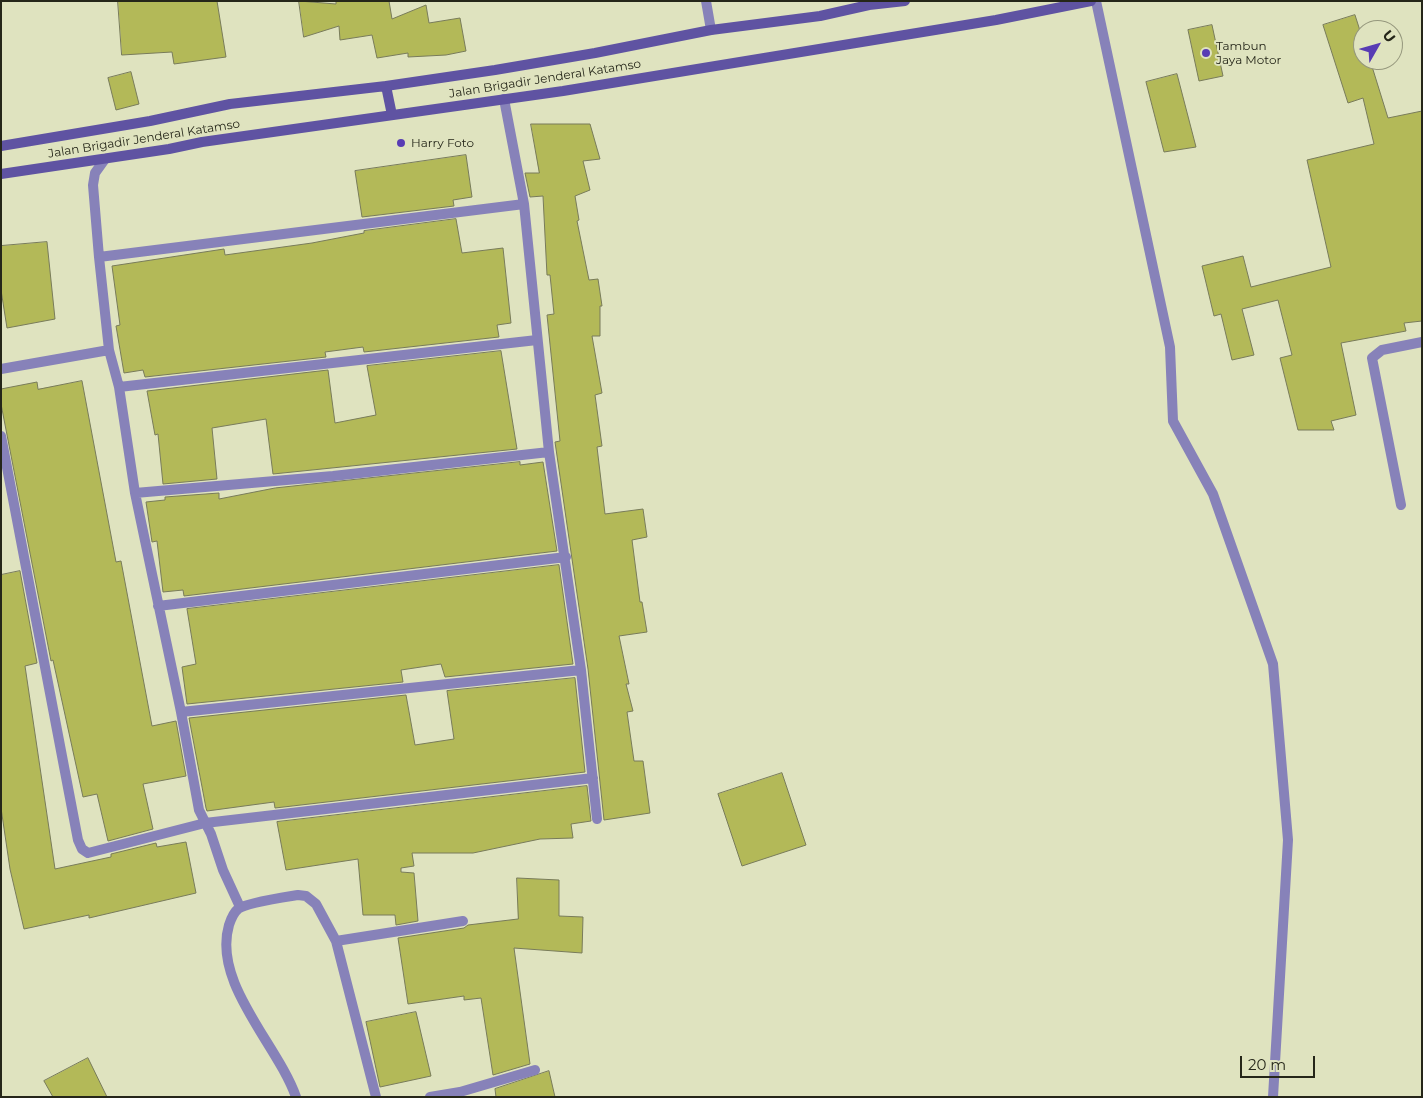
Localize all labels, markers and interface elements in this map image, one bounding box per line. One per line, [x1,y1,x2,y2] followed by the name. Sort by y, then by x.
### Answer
[1353,20,1403,70] north arrow
[1379,26,1400,46] text: U
[1216,39,1281,67] place label: Tambun Jaya Motor
[1200,47,1212,59] marker: Tambun Jaya Motor
[448,57,642,101] street label: Jalan Brigadir Jenderal Katamso
[47,117,241,161] street label: Jalan Brigadir Jenderal Katamso
[411,136,474,150] place label: Harry Foto
[395,137,407,149] marker: Harry Foto
[1243,1046,1318,1078] scale bar
[1248,1055,1286,1074] text: 20 m

